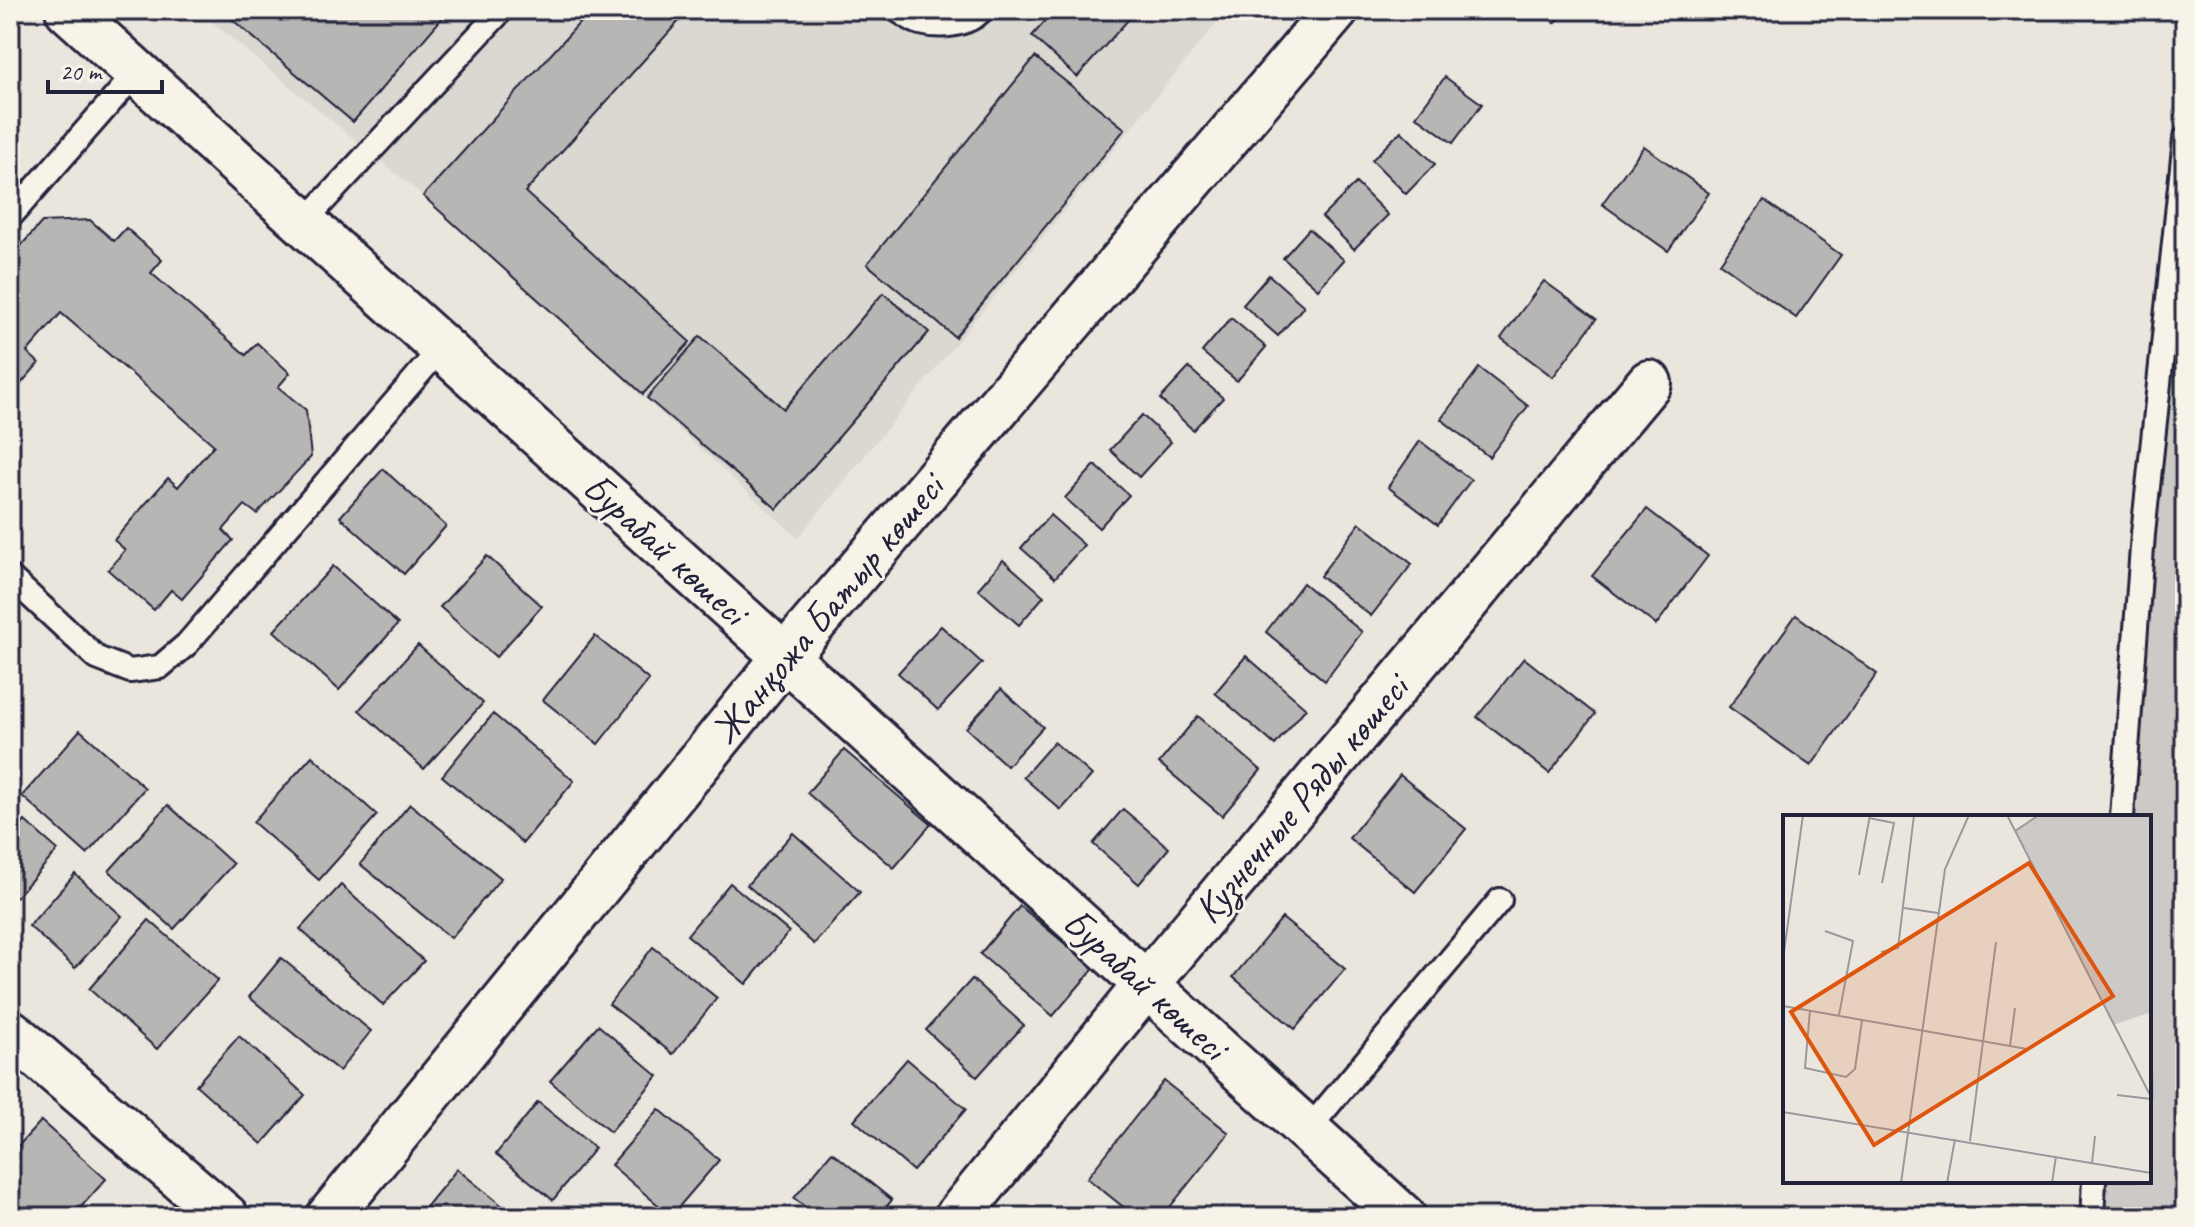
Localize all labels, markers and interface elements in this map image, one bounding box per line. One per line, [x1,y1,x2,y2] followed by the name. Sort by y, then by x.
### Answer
[48,44,162,94] scale bar
[60,57,103,87] text: 20 m
[700,460,957,754] street label: Жанқожа Батыр көшесі
[572,462,761,639] street label: Бурабай көшесі
[1183,661,1422,933] street label: Кузнечные Ряды көшесі
[1783,815,2151,1183] inset map
[1052,897,1241,1074] street label: Бурабай көшесі

